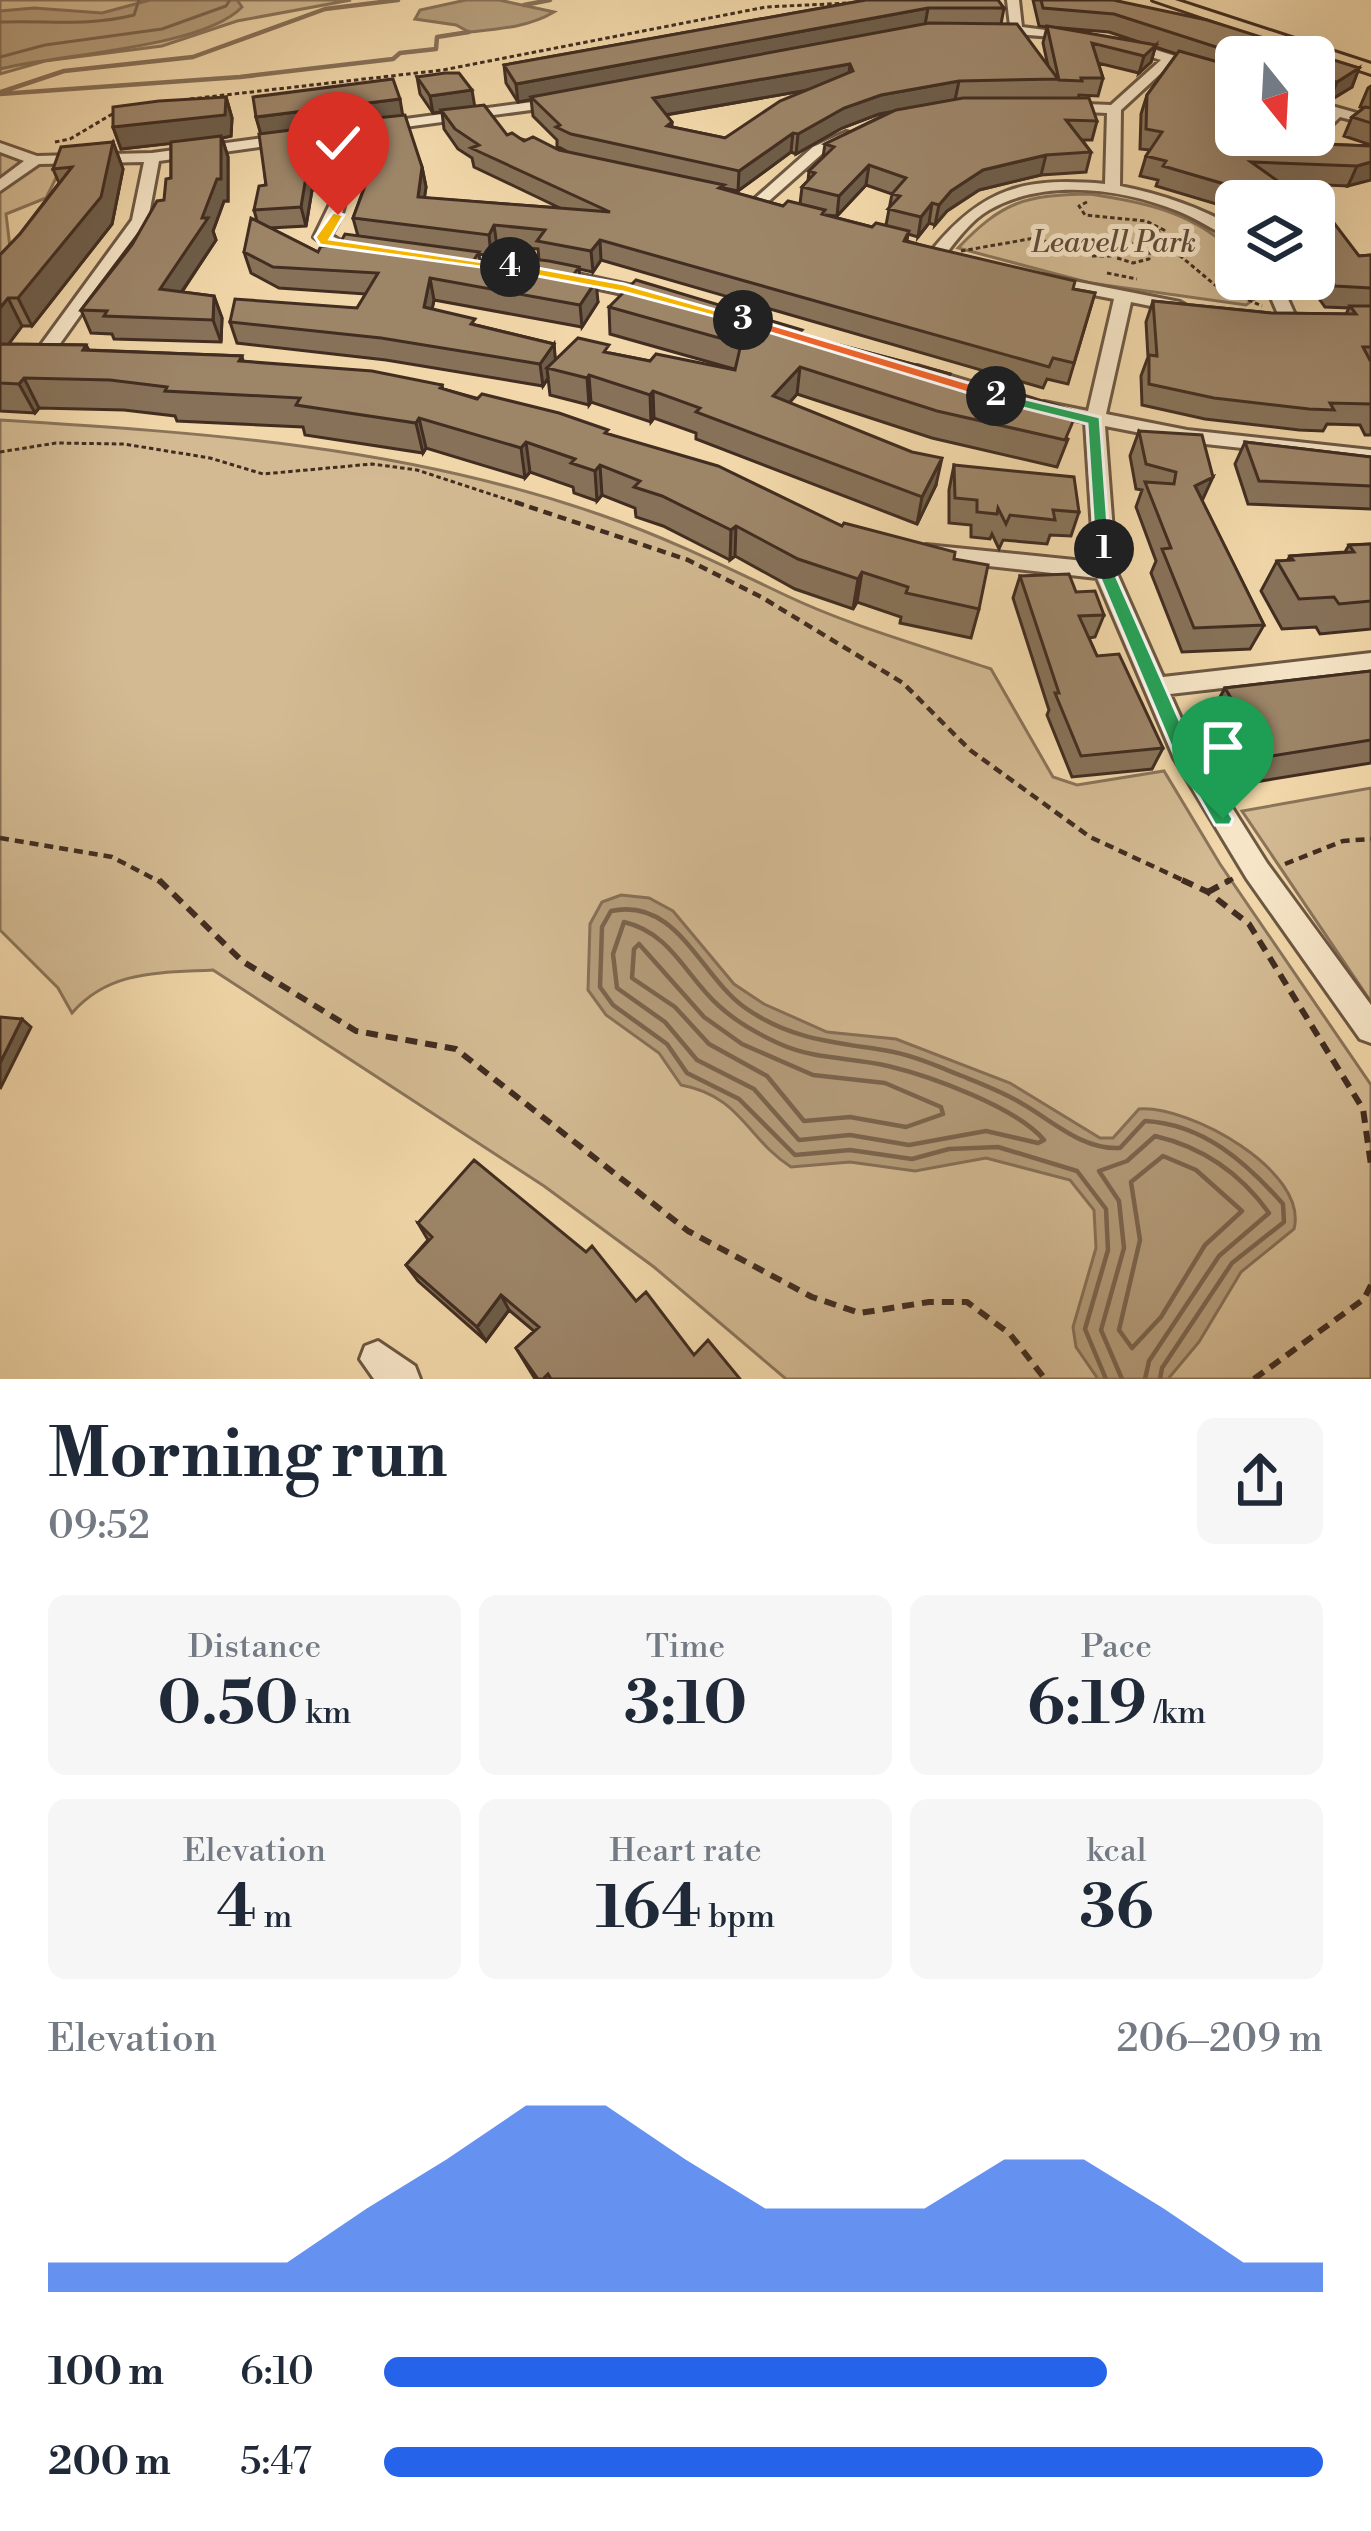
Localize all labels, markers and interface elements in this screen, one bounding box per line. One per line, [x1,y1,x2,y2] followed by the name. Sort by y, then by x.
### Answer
[1215,36,1335,156] north arrow
[1215,36,1335,300] map controls
[287,92,389,215] pin
[305,110,371,176] icon: check
[1215,180,1335,300] button: layers
[1031,224,1196,262] park label: Leavell Park
[480,237,540,297] pin: 4
[499,246,521,287] text: 4
[713,290,773,350] pin: 3
[733,299,753,340] text: 3
[966,366,1026,426] pin: 2
[986,375,1006,416] text: 2
[1074,519,1134,579] pin: 1
[1096,528,1112,569] text: 1
[1172,696,1274,819] pin
[1190,714,1256,780] icon: arrive
[48,1415,447,1498] text: Morning run
[1197,1418,1323,1544] button: share
[48,1502,150,1551] text: 09:52
[188,1627,321,1668] text: Distance
[646,1627,725,1668] text: Time
[1081,1627,1152,1668] text: Pace
[158,1668,298,1743] text: 0.50
[624,1668,747,1743] text: 3:10
[1027,1668,1147,1743] text: 6:19
[298,1693,351,1734] text: km
[1147,1693,1206,1734] text: /km
[183,1831,326,1872] text: Elevation
[609,1831,762,1872] text: Heart rate
[1087,1831,1146,1872] text: kcal
[217,1872,257,1947] text: 4
[596,1872,702,1947] text: 164
[1080,1872,1153,1947] text: 36
[257,1897,292,1938] text: m
[702,1897,775,1938] text: bpm
[48,2015,217,2064] text: Elevation
[1116,2015,1323,2064] text: 206–209 m
[48,2348,164,2397] text: 100 m
[240,2348,314,2397] text: 6:10
[48,2438,171,2487] text: 200 m
[240,2438,312,2487] text: 5:47

